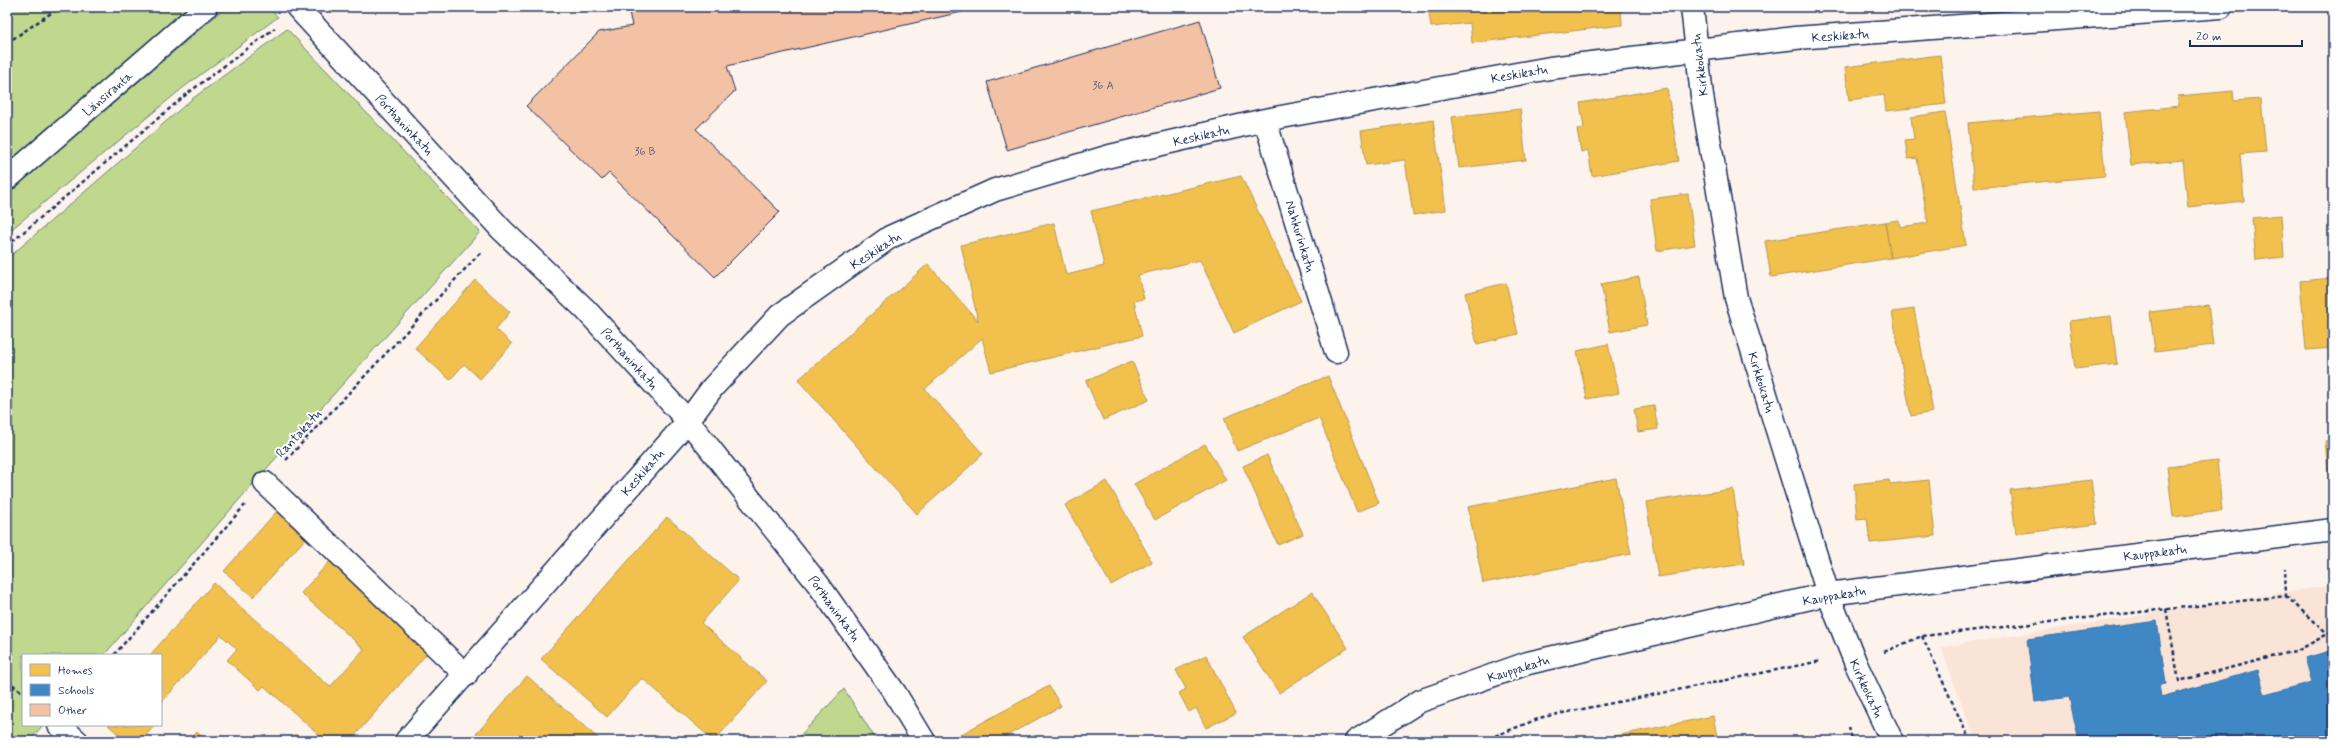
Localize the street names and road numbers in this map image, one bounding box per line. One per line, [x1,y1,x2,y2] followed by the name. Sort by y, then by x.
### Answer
[1811,26,1870,47] street label: Keskikatu
[1688,32,1713,97] street label: Kirkkokatu
[1490,61,1549,88] street label: Keskikatu
[79,68,137,121] street label: Länsiranta
[371,91,437,160] street label: Porthaninkatu
[1172,122,1232,151] street label: Keskikatu
[1281,199,1319,275] street label: Nahkurinkatu
[847,228,905,274] street label: Keskikatu
[596,324,662,394] street label: Porthaninkatu
[1743,350,1778,415] street label: Kirkkokatu
[272,406,326,462] street label: Rantakatu
[618,445,669,500] street label: Keskikatu
[2122,541,2188,566] street label: Kauppakatu
[804,572,864,646] street label: Porthaninkatu
[1801,582,1868,610] street label: Kauppakatu
[1485,652,1552,687] street label: Kauppakatu
[1845,657,1887,721] street label: Kirkkokatu

